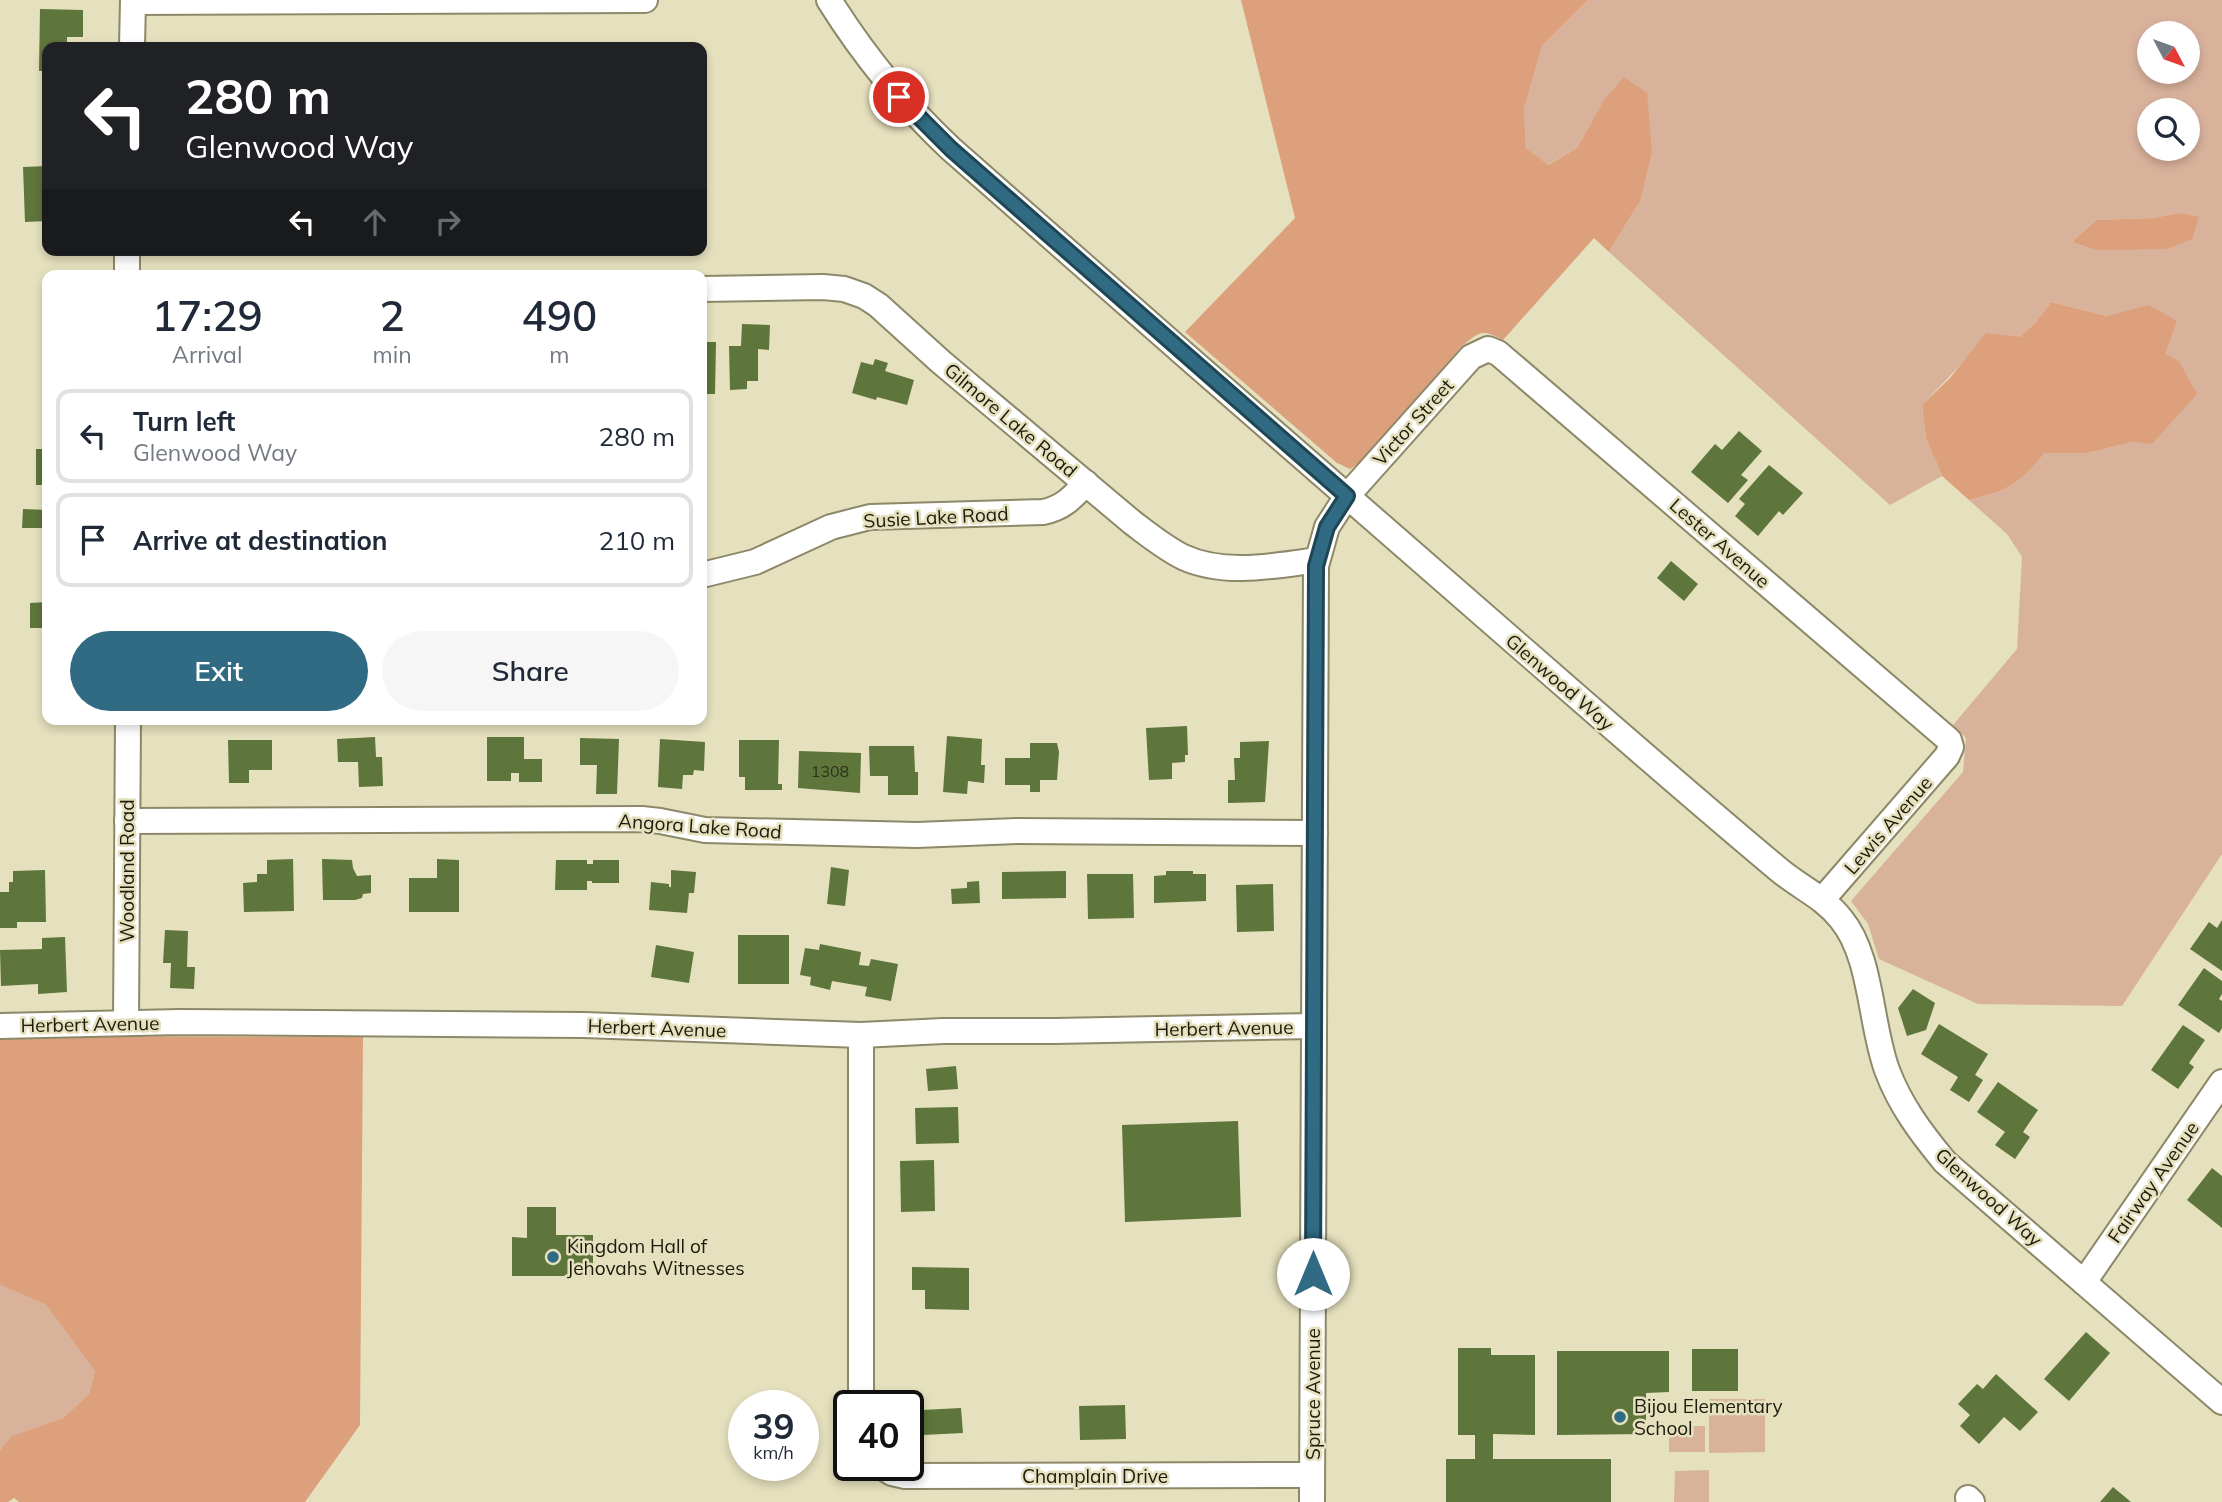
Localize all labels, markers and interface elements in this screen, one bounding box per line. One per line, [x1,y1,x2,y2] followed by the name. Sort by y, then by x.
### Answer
[2137,21,2200,84] north arrow
[2137,21,2200,161] map controls
[185,65,331,126] text: 280 m
[869,67,929,127] pin
[70,70,161,161] icon: left
[880,78,918,116] icon: arrive
[2137,98,2200,161] button: search
[185,126,413,166] text: Glenwood Way
[283,203,321,241] icon: left
[356,203,394,241] icon: ahead
[429,203,467,241] icon: right
[152,289,263,342] text: 17:29
[379,289,405,342] text: 2
[522,289,597,342] text: 490
[172,340,242,369] text: Arrival
[372,340,412,369] text: min
[549,340,569,369] text: m
[940,358,1082,482] street label: Gilmore Lake Road
[1368,373,1459,471] street label: Victor Street
[133,405,235,438] text: Turn left
[74,417,112,455] icon: left
[599,420,675,453] text: 280 m
[133,438,297,467] text: Glenwood Way
[1665,493,1775,593] street label: Lester Avenue
[863,501,1009,533] street label: Susie Lake Road
[74,521,112,559] icon: arrive
[133,524,388,557] text: Arrive at destination
[599,524,675,557] text: 210 m
[1501,628,1619,736] street label: Glenwood Way
[70,631,368,711] button: Exit
[382,631,679,711] button: Share
[811,761,849,781] house number: 1308
[1839,771,1937,879] street label: Lewis Avenue
[115,799,139,943] street label: Woodland Road
[617,808,783,844] street label: Angora Lake Road
[20,1011,160,1037] street label: Herbert Avenue
[587,1014,727,1042] street label: Herbert Avenue
[1154,1015,1294,1041] street label: Herbert Avenue
[2102,1117,2204,1247] street label: Fairway Avenue
[1931,1143,2047,1251] street label: Glenwood Way
[567,1234,745,1280] place label: Kingdom Hall of Jehovahs Witnesses
[1276,1237,1350,1311] position arrow
[545,1249,561,1265] marker: Kingdom Hall of Jehovahs Witnesses
[1301,1328,1325,1460] street label: Spruce Avenue
[833,1390,924,1481] speed limit sign: 40
[1634,1394,1783,1440] place label: Bijou Elementary School
[752,1404,795,1448] text: 39
[1612,1409,1628,1425] marker: Bijou Elementary School
[753,1441,794,1464] text: km/h
[1022,1464,1168,1488] street label: Champlain Drive

